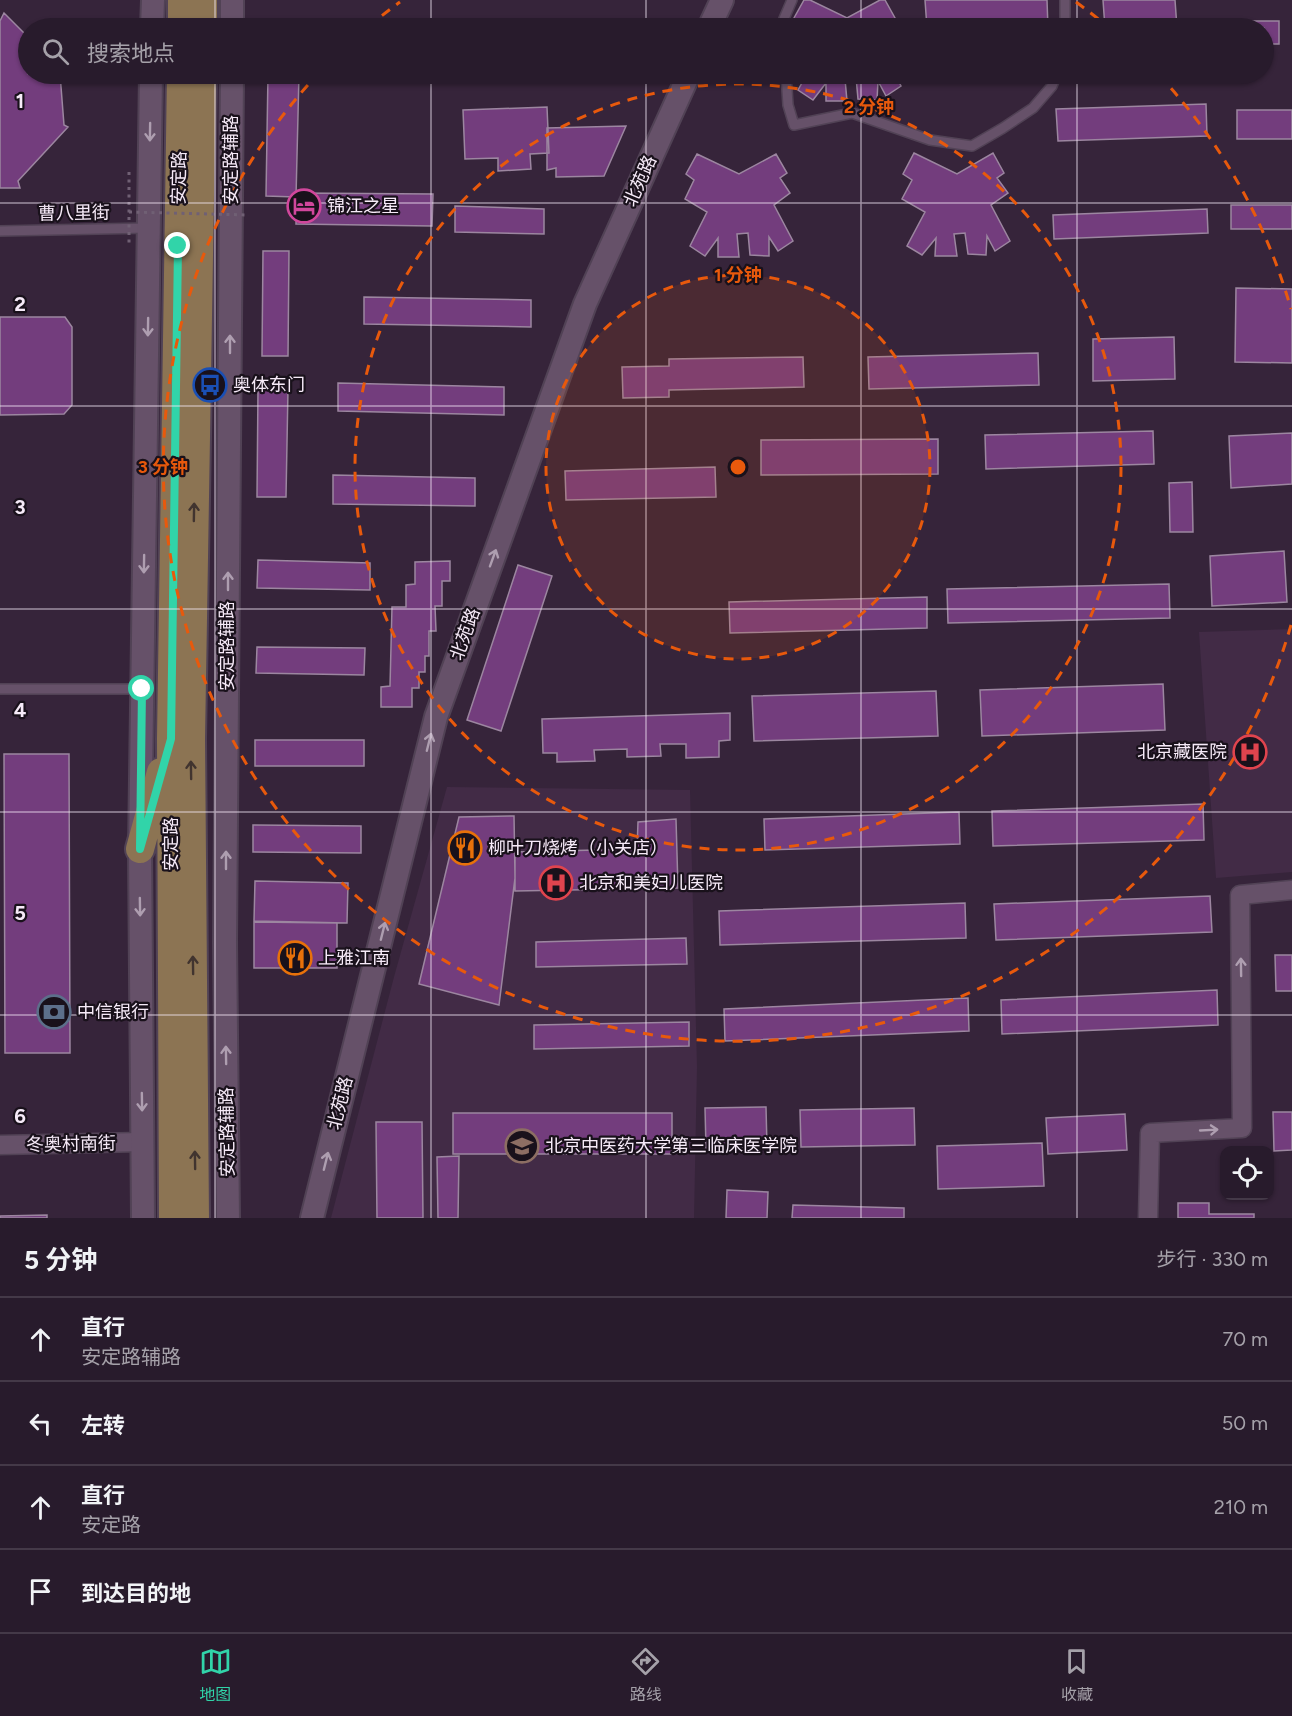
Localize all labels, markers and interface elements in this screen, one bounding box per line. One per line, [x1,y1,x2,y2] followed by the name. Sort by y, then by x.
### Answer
[18,18,1274,84] search box
[39,35,72,68] icon: search
[87,40,175,67] text: 搜索地点
[16,89,24,113] text: 1
[844,96,894,118] text: 2 分钟
[220,115,242,205] street label: 安定路辅路
[145,121,156,141] one-way arrow
[168,151,190,205] street label: 安定路
[619,152,661,210] street label: 北苑路
[286,188,322,224] hotel icon: 锦江之星
[327,195,399,217] place label: 锦江之星
[38,201,110,225] street label: 曹八里街
[164,232,190,258] route end
[714,264,762,286] text: 1 分钟
[14,292,26,316] text: 2
[142,316,153,336] one-way arrow
[224,334,236,354] one-way arrow
[192,367,228,403] bus stop icon: 奥体东门
[233,374,305,396] place label: 奥体东门
[138,456,188,478] text: 3 分钟
[728,457,748,477] centre of rings
[14,495,26,519] text: 3
[189,502,200,522] one-way arrow
[488,549,499,568] one-way arrow
[138,553,150,573] one-way arrow
[222,571,234,591] one-way arrow
[216,601,238,691] street label: 安定路辅路
[445,605,485,663] street label: 北苑路
[128,675,154,701] route start
[14,698,27,722] text: 4
[424,733,436,752] one-way arrow
[1232,734,1268,770] hospital icon: 北京藏医院
[1137,741,1227,763] place label: 北京藏医院
[185,760,197,780] one-way arrow
[160,817,182,871] street label: 安定路
[447,830,483,866] restaurant icon: 柳叶刀烧烤（小关店）
[488,837,668,859] place label: 柳叶刀烧烤（小关店）
[220,850,231,870] one-way arrow
[538,865,574,901] hospital icon: 北京和美妇儿医院
[579,872,723,894] place label: 北京和美妇儿医院
[134,897,146,917] one-way arrow
[14,901,26,925] text: 5
[377,922,389,941] one-way arrow
[277,940,313,976] restaurant icon: 上雅江南
[318,947,390,969] place label: 上雅江南
[187,955,199,975] one-way arrow
[1235,957,1246,977] one-way arrow
[36,994,72,1030] bank icon: 中信银行
[77,1001,149,1023] place label: 中信银行
[220,1045,232,1065] one-way arrow
[323,1074,357,1132] street label: 北苑路
[215,1087,239,1177] street label: 安定路辅路
[136,1092,148,1112] one-way arrow
[14,1104,26,1128] text: 6
[1198,1124,1218,1135] one-way arrow
[504,1128,540,1164] school or university icon: 北京中医药大学第三临床医学院
[26,1132,116,1156] street label: 冬奥村南街
[545,1135,797,1157] place label: 北京中医药大学第三临床医学院
[1220,1146,1274,1200] map controls
[1220,1146,1274,1200] button: locate
[189,1150,200,1170] one-way arrow
[320,1152,332,1171] one-way arrow
[24,1244,97,1276] text: 5 分钟
[1157,1247,1268,1271] text: 步行 · 330 m
[81,1314,125,1341] text: 直行
[24,1323,57,1356] icon: ahead
[1222,1327,1268,1351] text: 70 m
[81,1345,181,1369] text: 安定路辅路
[24,1407,57,1440] icon: left
[1222,1411,1268,1435] text: 50 m
[81,1412,125,1439] text: 左转
[81,1482,125,1509] text: 直行
[24,1491,57,1524] icon: ahead
[1214,1495,1268,1519] text: 210 m
[81,1513,141,1537] text: 安定路
[24,1575,57,1608] icon: arrive
[81,1580,191,1607] text: 到达目的地
[199,1645,232,1705] tab: 地图
[629,1645,662,1705] tab: 路线
[1060,1645,1093,1705] tab: 收藏

